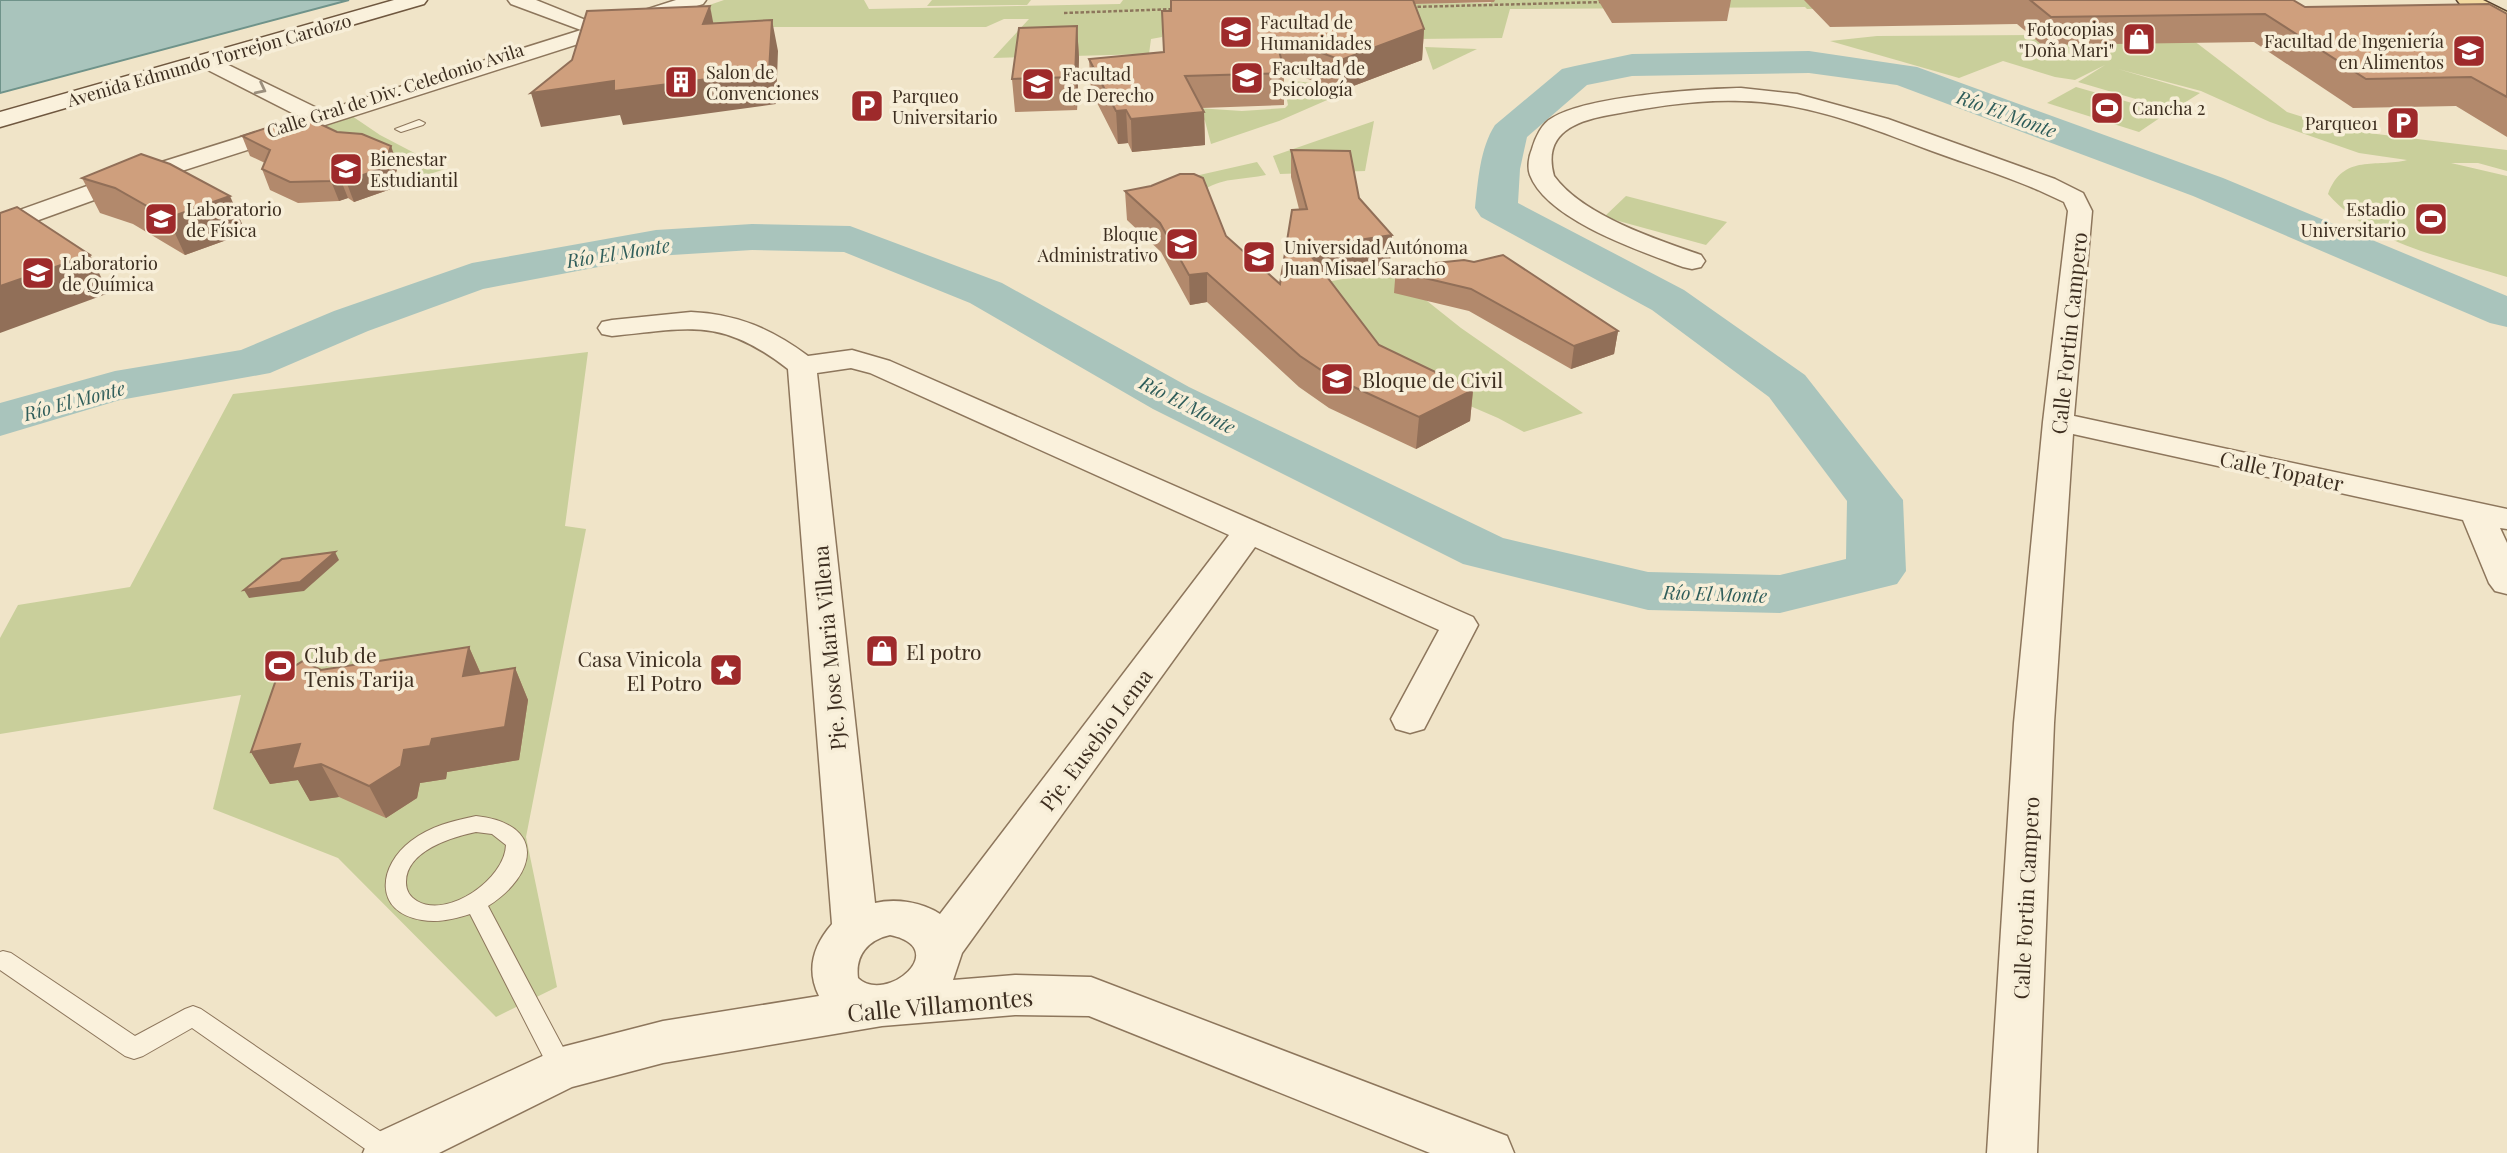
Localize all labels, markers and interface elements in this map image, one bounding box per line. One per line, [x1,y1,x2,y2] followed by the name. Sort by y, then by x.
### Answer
[63,8,354,112] street label: Avenida Edmundo Torrejon Cardozo
[1260,10,1372,55] place label: Facultad de Humanidades
[1217,13,1255,51] school or university icon: Facultad de Humanidades
[2019,17,2114,62] place label: Fotocopias "Doña Mari"
[2120,20,2158,58] shop icon: Fotocopias "Doña Mari"
[2264,29,2444,74] place label: Facultad de Ingeniería en Alimentos
[2450,32,2488,70] school or university icon: Facultad de Ingeniería en Alimentos
[263,37,527,143] street label: Calle Gral de Div. Celedonio Avila
[1272,56,1365,101] place label: Facultad de Psicología
[1228,59,1266,97] school or university icon: Facultad de Psicología
[706,60,819,105] place label: Salon de Convenciones
[1062,62,1154,107] place label: Facultad de Derecho
[662,63,700,101] building icon: Salon de Convenciones
[1019,65,1057,103] school or university icon: Facultad de Derecho
[254,80,266,94] one-way arrow
[1953,83,2060,143] water label: Río El Monte
[892,84,998,129] place label: Parqueo Universitario
[848,87,886,125] parking icon: Parqueo Universitario
[2088,89,2126,127] sports icon: Cancha 2
[2132,96,2205,120] place label: Cancha 2
[2384,104,2422,142] parking icon: Parqueo1
[2305,111,2378,135] place label: Parqueo1
[370,147,458,192] place label: Bienestar Estudiantil
[327,150,365,188] school or university icon: Bienestar Estudiantil
[186,197,282,242] place label: Laboratorio de Física
[2300,197,2406,242] place label: Estadio Universitario
[142,200,180,238] school or university icon: Laboratorio de Física
[2412,200,2450,238] sports icon: Estadio Universitario
[1036,222,1158,267] place label: Bloque Administrativo
[1163,225,1201,263] school or university icon: Bloque Administrativo
[564,231,671,273] water label: Río El Monte
[2043,231,2093,435] street label: Calle Fortin Campero
[1283,235,1468,280] place label: Universidad Autónoma Juan Misael Saracho
[1240,238,1278,276] school or university icon: Universidad Autónoma Juan Misael Saracho
[62,251,158,296] place label: Laboratorio de Química
[19,254,57,292] school or university icon: Laboratorio de Química
[1318,360,1356,398] school or university icon: Bloque de Civil
[1362,365,1503,393] place label: Bloque de Civil
[1135,368,1240,439] water label: Río El Monte
[19,374,128,426] water label: Río El Monte
[2218,443,2347,497] street label: Calle Topater
[805,544,851,752] street label: Pje. Jose Maria Villena
[1661,578,1768,608] water label: Río El Monte
[863,632,901,670] shop icon: El potro
[906,637,982,665] place label: El potro
[304,640,415,692] place label: Club de Tenis Tarija
[578,644,703,696] place label: Casa Vinicola El Potro
[261,647,299,685] sports icon: Club de Tenis Tarija
[707,651,745,689] place icon: Casa Vinicola El Potro
[1032,662,1158,816] street label: Pje. Eusebio Lema
[2006,796,2044,1000] street label: Calle Fortin Campero
[846,980,1034,1028] street label: Calle Villamontes

